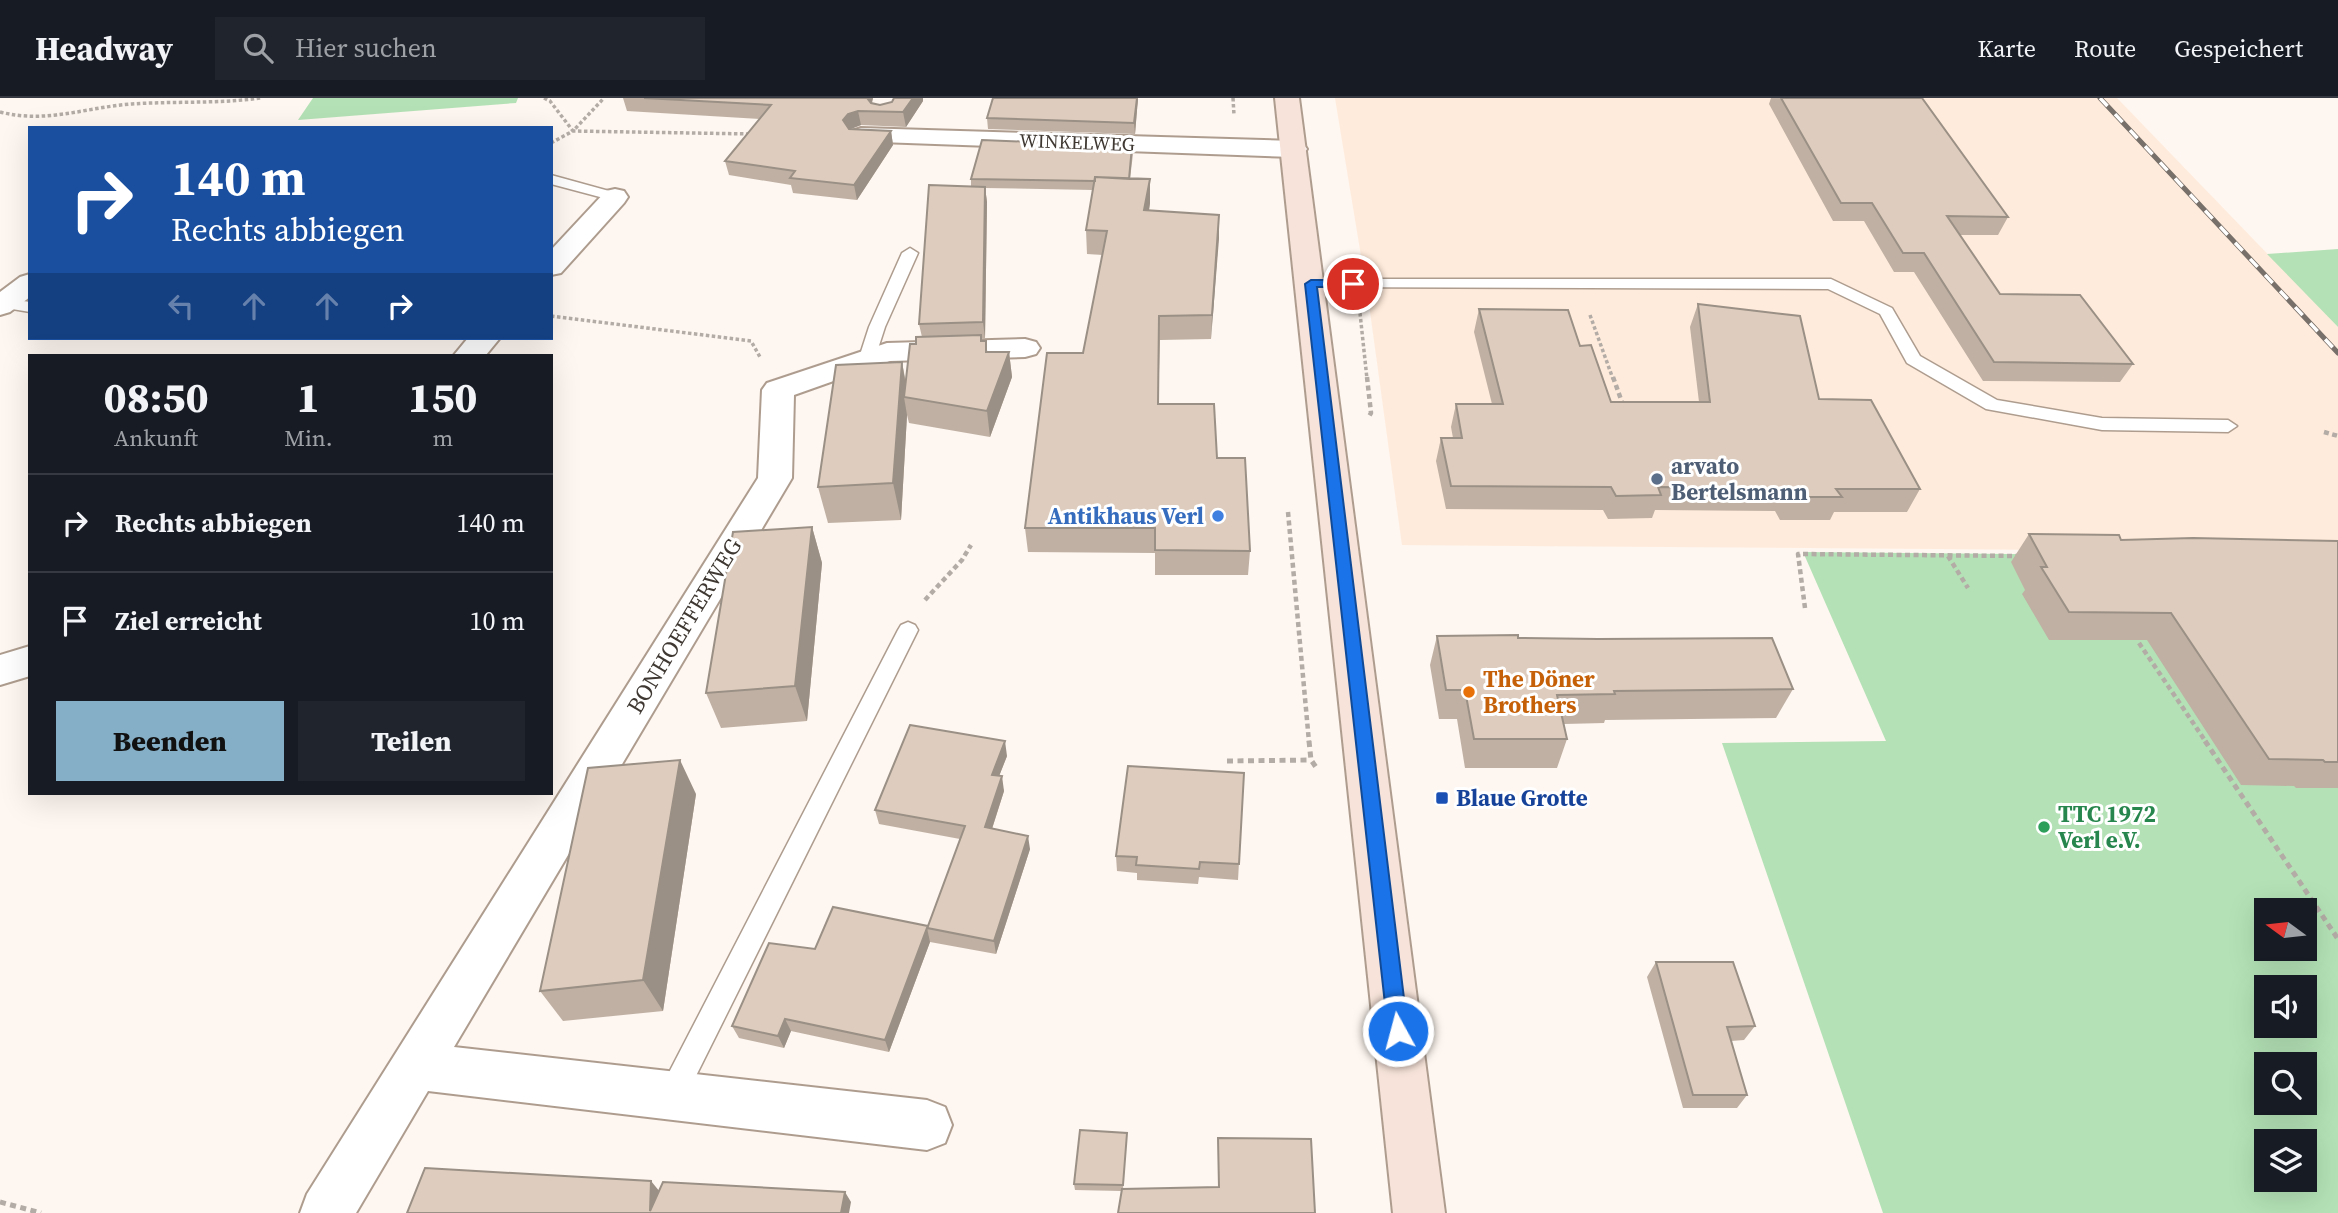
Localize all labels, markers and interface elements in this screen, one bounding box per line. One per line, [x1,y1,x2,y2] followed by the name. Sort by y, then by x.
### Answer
[215,17,705,80] search box
[35,26,173,71] text: Headway
[239,29,277,67] icon: search
[295,30,437,66] text: Hier suchen
[1977,32,2036,65] text: Karte
[2074,32,2136,65] text: Route
[2174,32,2303,65] text: Gespeichert
[1019,127,1135,157] street label: WINKELWEG
[171,144,306,211] text: 140 m
[56,154,147,245] icon: right
[171,208,405,252] text: Rechts abbiegen
[1323,254,1383,314] pin
[1334,265,1372,303] icon: arrive
[162,287,200,325] icon: left
[235,287,273,325] icon: ahead
[308,287,346,325] icon: ahead
[381,287,419,325] icon: right
[103,368,209,426] text: 08:50
[297,368,320,426] text: 1
[408,368,478,426] text: 150
[114,422,198,454] text: Ankunft
[284,422,333,454] text: Min.
[432,422,453,454] text: m
[1671,450,1808,508] place label: arvato Bertelsmann
[1649,471,1665,487] marker: arvato Bertelsmann
[1047,500,1204,532] place label: Antikhaus Verl
[56,504,94,542] icon: right
[115,505,312,541] text: Rechts abbiegen
[457,505,525,541] text: 140 m
[1210,508,1226,524] marker: Antikhaus Verl
[619,532,749,720] street label: BONHOEFFERWEG
[56,602,94,640] icon: arrive
[115,603,262,639] text: Ziel erreicht
[470,603,525,639] text: 10 m
[1483,663,1595,721] place label: The Döner Brothers
[1461,684,1477,700] marker: The Döner Brothers
[56,701,284,781] button: Beenden
[298,701,525,781] button: Teilen
[1456,782,1588,814] place label: Blaue Grotte
[1434,790,1450,806] marker: Blaue Grotte
[2058,798,2156,856] place label: TTC 1972 Verl e.V.
[2036,819,2052,835] marker: TTC 1972 Verl e.V.
[2254,898,2317,961] north arrow
[2254,898,2317,1192] map controls
[2254,975,2317,1038] button: sound
[1361,994,1435,1068] position arrow
[2254,1052,2317,1115] button: search
[2254,1129,2317,1192] button: layers

